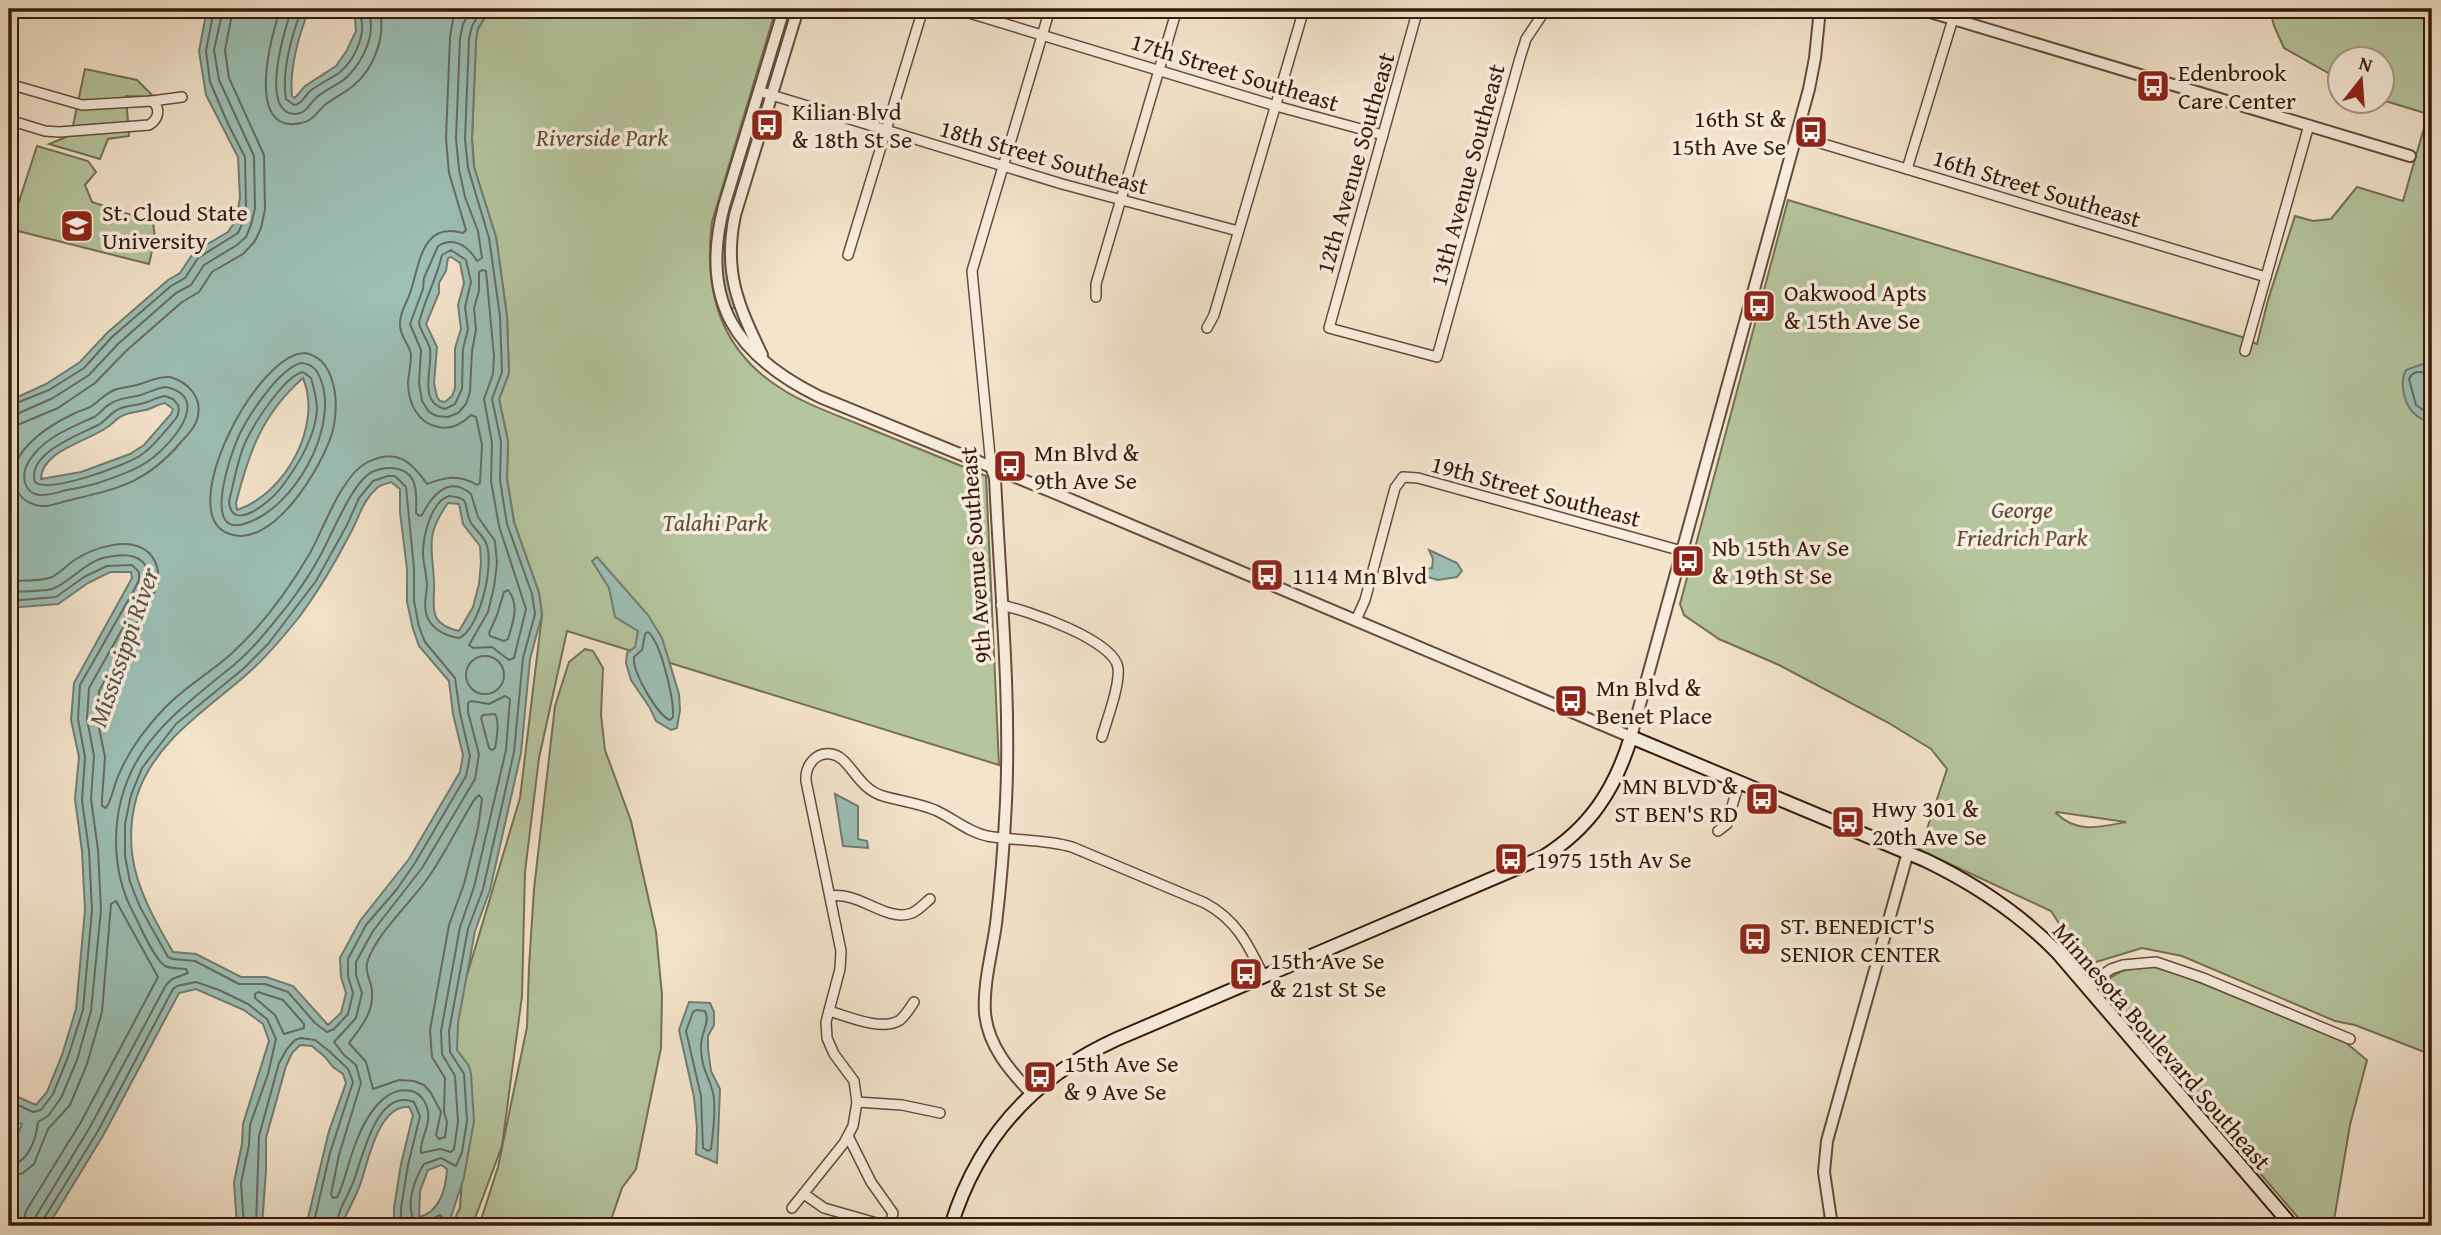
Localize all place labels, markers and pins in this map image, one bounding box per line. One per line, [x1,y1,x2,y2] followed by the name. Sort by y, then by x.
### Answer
[2178,55,2296,118] place label: Edenbrook Care Center
[2134,67,2172,105] bus stop icon: Edenbrook Care Center
[792,94,912,157] place label: Kilian Blvd & 18th St Se
[1671,101,1787,164] place label: 16th St & 15th Ave Se
[748,106,786,144] bus stop icon: Kilian Blvd & 18th St Se
[1792,113,1830,151] bus stop icon: 16th St & 15th Ave Se
[102,195,248,258] place label: St. Cloud State University
[58,207,96,245] school or university icon: St. Cloud State University
[1784,275,1927,338] place label: Oakwood Apts & 15th Ave Se
[1740,287,1778,325] bus stop icon: Oakwood Apts & 15th Ave Se
[1034,435,1140,498] place label: Mn Blvd & 9th Ave Se
[991,447,1029,485] bus stop icon: Mn Blvd & 9th Ave Se
[1712,530,1849,593] place label: Nb 15th Av Se & 19th St Se
[1669,542,1707,580] bus stop icon: Nb 15th Av Se & 19th St Se
[1248,556,1286,594] bus stop icon: 1114 Mn Blvd
[1292,558,1427,593] place label: 1114 Mn Blvd
[1596,670,1712,733] place label: Mn Blvd & Benet Place
[1552,682,1590,720] bus stop icon: Mn Blvd & Benet Place
[1615,768,1739,831] place label: MN BLVD & ST BEN'S RD
[1743,780,1781,818] bus stop icon: MN BLVD & ST BEN'S RD
[1872,791,1987,854] place label: Hwy 301 & 20th Ave Se
[1829,803,1867,841] bus stop icon: Hwy 301 & 20th Ave Se
[1492,840,1530,878] bus stop icon: 1975 15th Av Se
[1536,842,1691,877] place label: 1975 15th Av Se
[1780,908,1941,971] place label: ST. BENEDICT'S SENIOR CENTER
[1736,920,1774,958] bus stop icon: ST. BENEDICT'S SENIOR CENTER
[1270,943,1386,1006] place label: 15th Ave Se & 21st St Se
[1227,955,1265,993] bus stop icon: 15th Ave Se & 21st St Se
[1064,1046,1179,1109] place label: 15th Ave Se & 9 Ave Se
[1021,1058,1059,1096] bus stop icon: 15th Ave Se & 9 Ave Se

